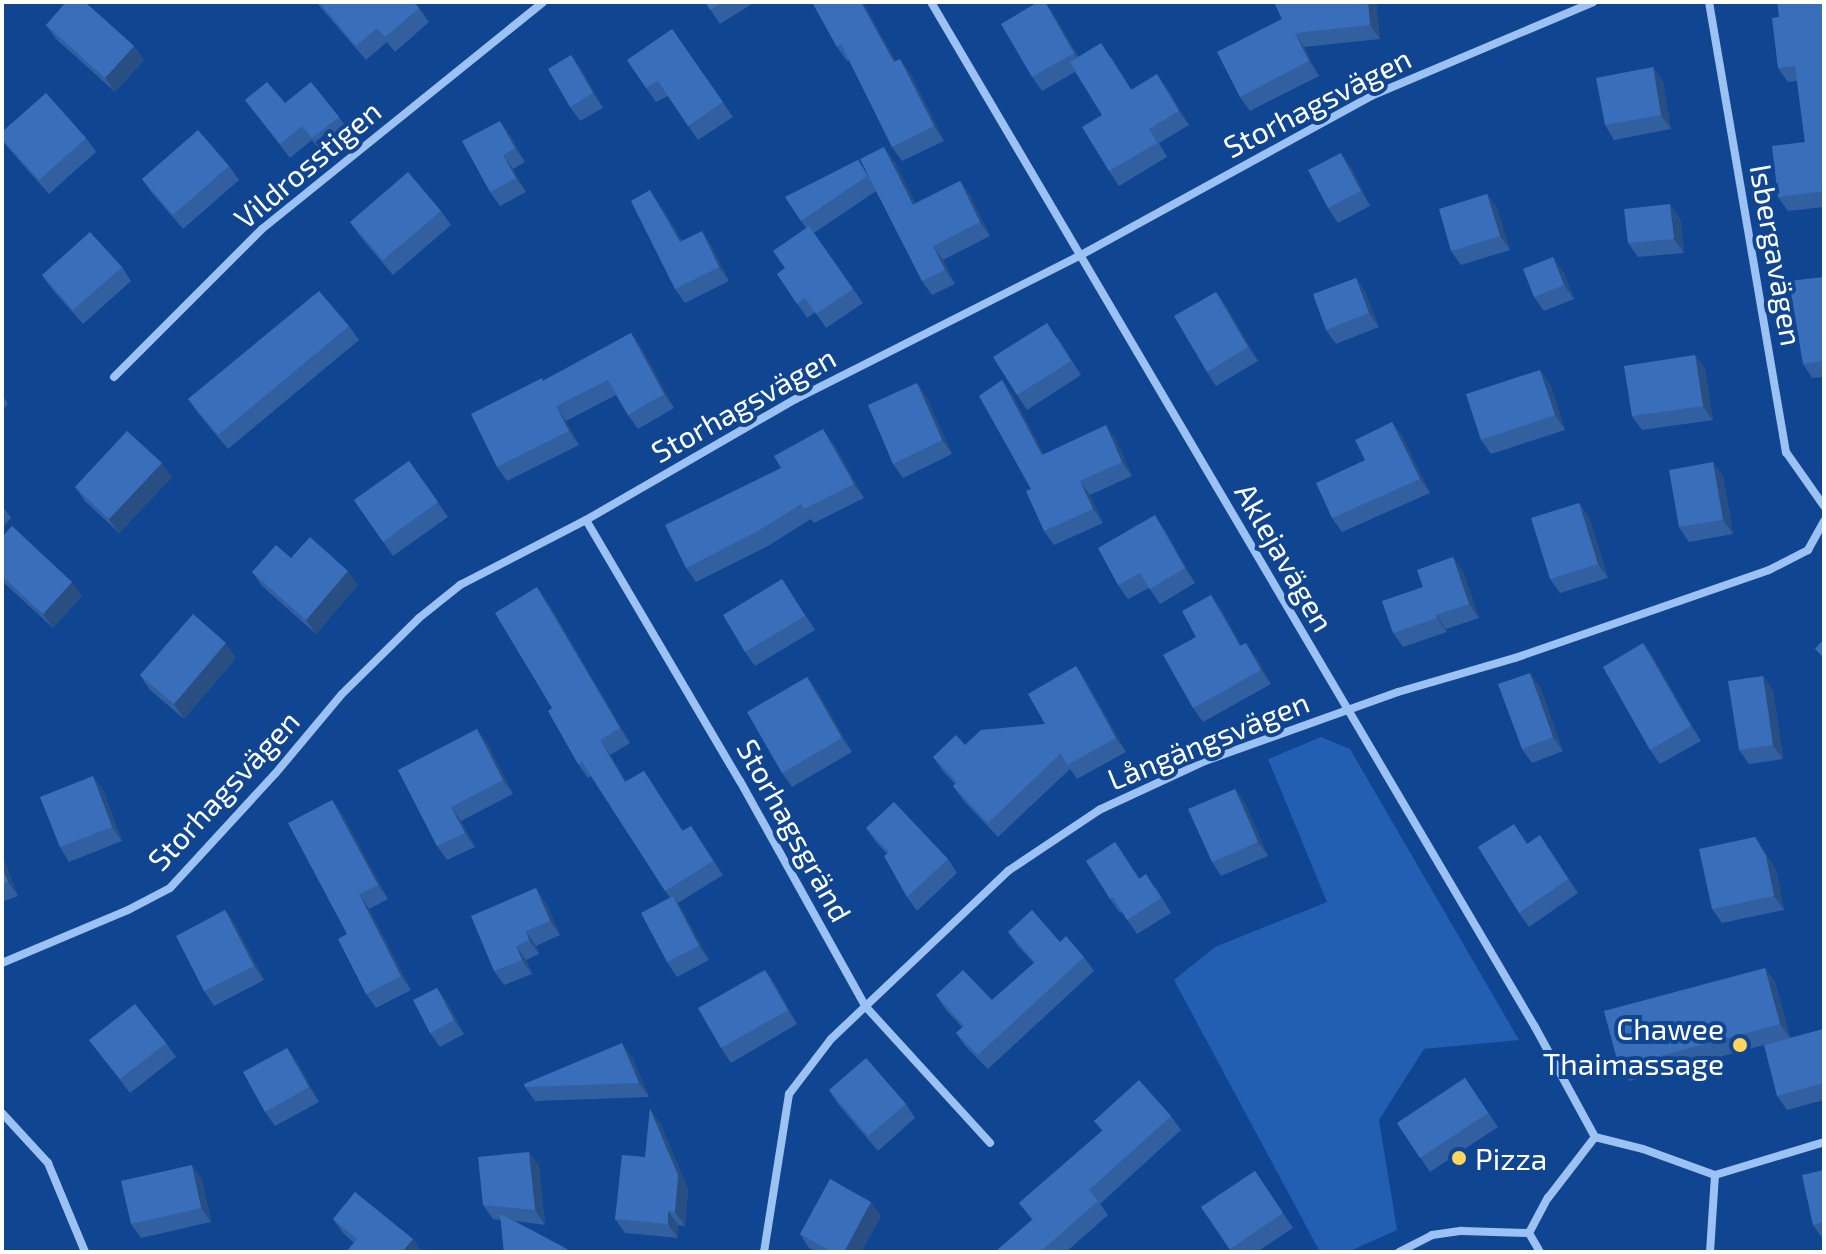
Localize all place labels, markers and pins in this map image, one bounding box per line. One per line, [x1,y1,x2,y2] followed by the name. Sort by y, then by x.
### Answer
[1543,1010,1724,1080] place label: Chawee Thaimassage
[1731,1036,1749,1054] marker: Chawee Thaimassage
[1475,1140,1547,1176] place label: Pizza
[1450,1149,1468,1167] marker: Pizza

